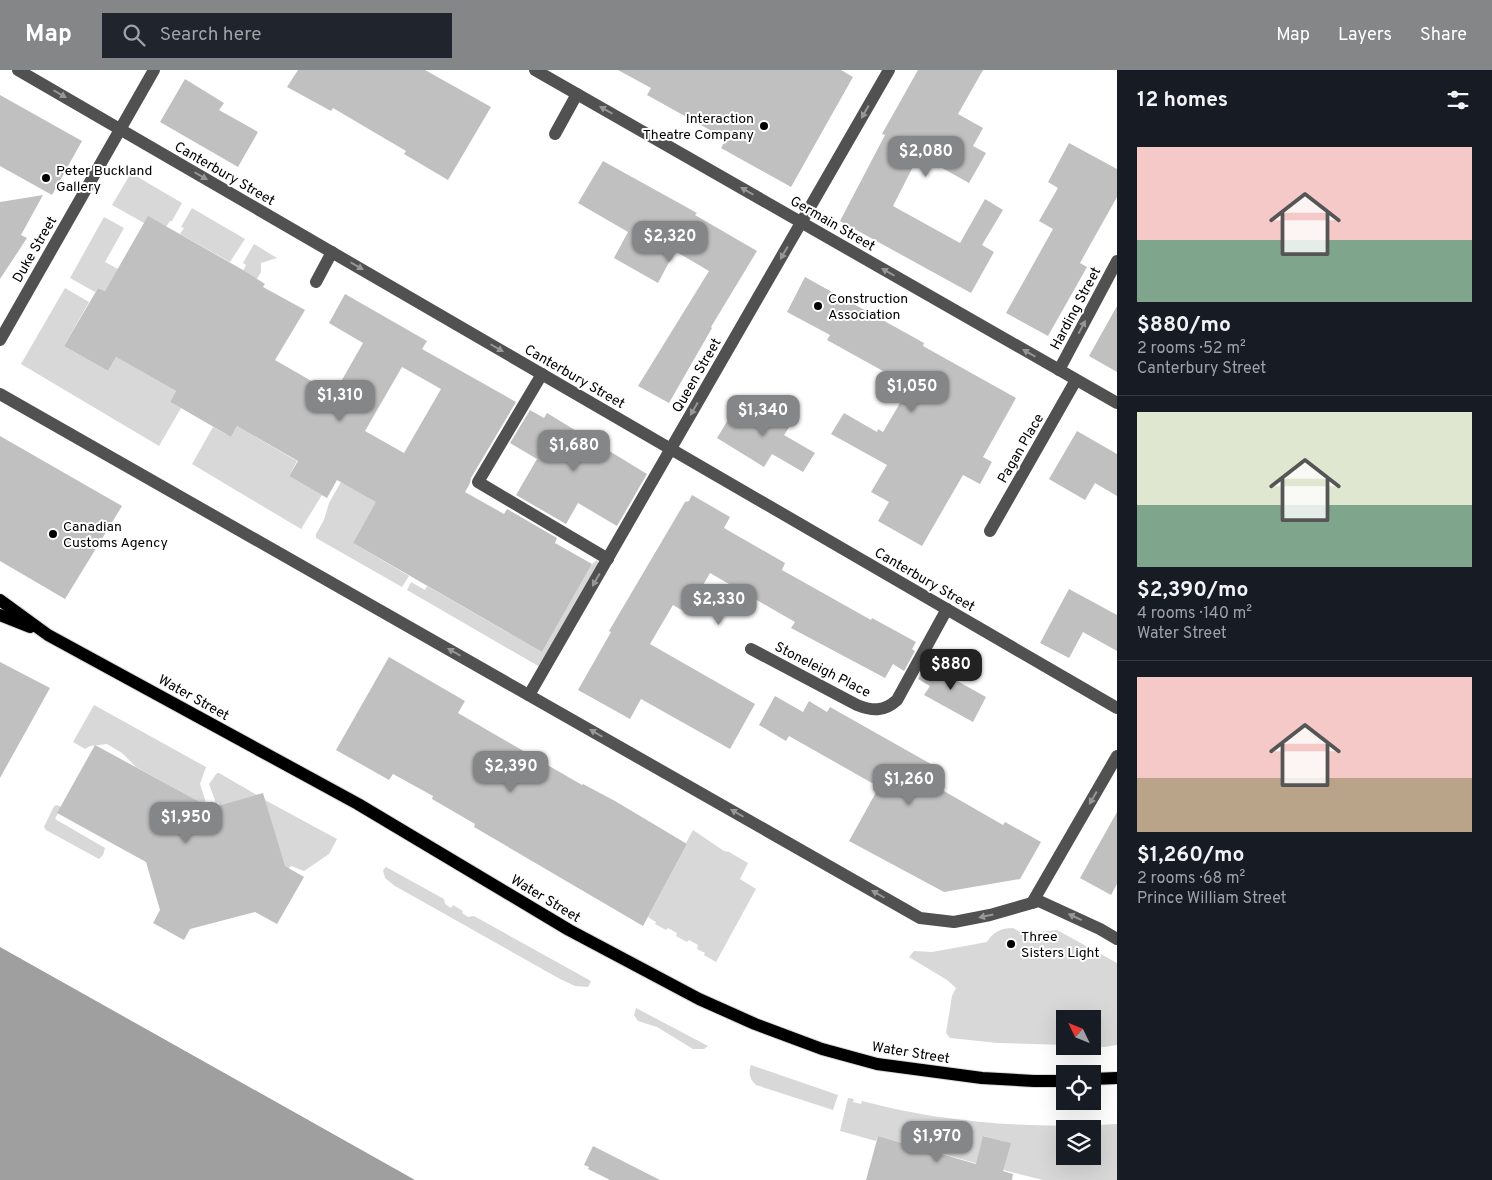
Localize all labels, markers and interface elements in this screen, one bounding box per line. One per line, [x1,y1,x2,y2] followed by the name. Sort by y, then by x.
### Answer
[102,13,452,58] search box
[25,20,72,50] text: Map
[120,21,148,49] icon: search
[160,23,261,47] text: Search here
[1276,24,1310,47] text: Map
[1338,24,1392,47] text: Layers
[1420,24,1467,47] text: Share
[1444,86,1472,114] icon: filters
[1137,87,1228,114] text: 12 homes
[54,90,67,99] one-way arrow
[861,105,869,120] one-way arrow
[599,106,613,115] one-way arrow
[643,111,754,144] place label: Interaction Theatre Company
[758,120,770,132] marker: Interaction Theatre Company
[885,136,967,178] pin: $2,080
[171,139,277,210] street label: Canterbury Street
[899,142,953,162] text: $2,080
[56,163,152,196] place label: Peter Buckland Gallery
[40,172,52,184] marker: Peter Buckland Gallery
[194,172,207,181] one-way arrow
[1260,179,1350,269] icon: home
[740,187,754,196] one-way arrow
[787,193,878,255] street label: Germain Street
[9,214,61,286] street label: Duke Street
[629,220,711,263] pin: $2,320
[644,227,697,247] text: $2,320
[780,246,788,261] one-way arrow
[350,262,363,271] one-way arrow
[1047,264,1105,353] street label: Harding Street
[881,268,896,276] one-way arrow
[828,291,908,324] place label: Construction Association
[812,300,824,312] marker: Construction Association
[1137,312,1231,339] text: $880/mo
[1078,319,1086,334] one-way arrow
[669,335,725,416] street label: Queen Street
[1137,339,1246,359] text: 2 rooms · 52 m²
[521,342,627,413] street label: Canterbury Street
[490,344,504,352] one-way arrow
[1023,348,1036,357] one-way arrow
[1137,359,1266,379] text: Canterbury Street
[871,370,953,413] pin: $1,050
[887,377,937,397] text: $1,050
[299,380,381,422] pin: $1,310
[317,386,363,406] text: $1,310
[722,394,804,437] pin: $1,340
[738,401,788,421] text: $1,340
[690,403,699,416] one-way arrow
[995,411,1048,487] street label: Pagan Place
[533,430,615,472] pin: $1,680
[549,436,599,456] text: $1,680
[1260,445,1350,535] icon: home
[63,519,168,552] place label: Canadian Customs Agency
[47,528,59,540] marker: Canadian Customs Agency
[871,545,977,616] street label: Canterbury Street
[591,574,600,587] one-way arrow
[1137,577,1249,604] text: $2,390/mo
[678,584,760,626] pin: $2,330
[693,590,745,610] text: $2,330
[1137,604,1252,624] text: 4 rooms · 140 m²
[1137,624,1227,644] text: Water Street
[772,639,873,702] street label: Stoneleigh Place
[448,648,461,657] one-way arrow
[921,648,981,691] pin: $880
[931,655,971,675] text: $880
[155,672,232,725] street label: Water Street
[1260,710,1350,800] icon: home
[588,729,603,737] one-way arrow
[470,750,552,793] pin: $2,390
[484,757,538,777] text: $2,390
[868,764,950,806] pin: $1,260
[884,770,934,790] text: $1,260
[1088,792,1097,805] one-way arrow
[145,802,227,844] pin: $1,950
[161,808,211,828] text: $1,950
[730,809,743,818] one-way arrow
[1137,842,1244,869] text: $1,260/mo
[1137,869,1245,889] text: 2 rooms · 68 m²
[507,872,583,927] street label: Water Street
[871,889,885,898] one-way arrow
[1137,889,1287,909] text: Prince William Street
[978,912,993,920] one-way arrow
[1068,913,1082,921] one-way arrow
[1021,929,1100,962] place label: Three Sisters Light
[1005,938,1017,950] marker: Three Sisters Light
[1056,1010,1101,1055] north arrow
[1056,1010,1101,1165] map controls
[871,1039,951,1068] street label: Water Street
[1056,1065,1101,1110] button: locate
[896,1120,978,1163] pin: $1,970
[1056,1120,1101,1165] button: layers
[913,1127,961,1147] text: $1,970

